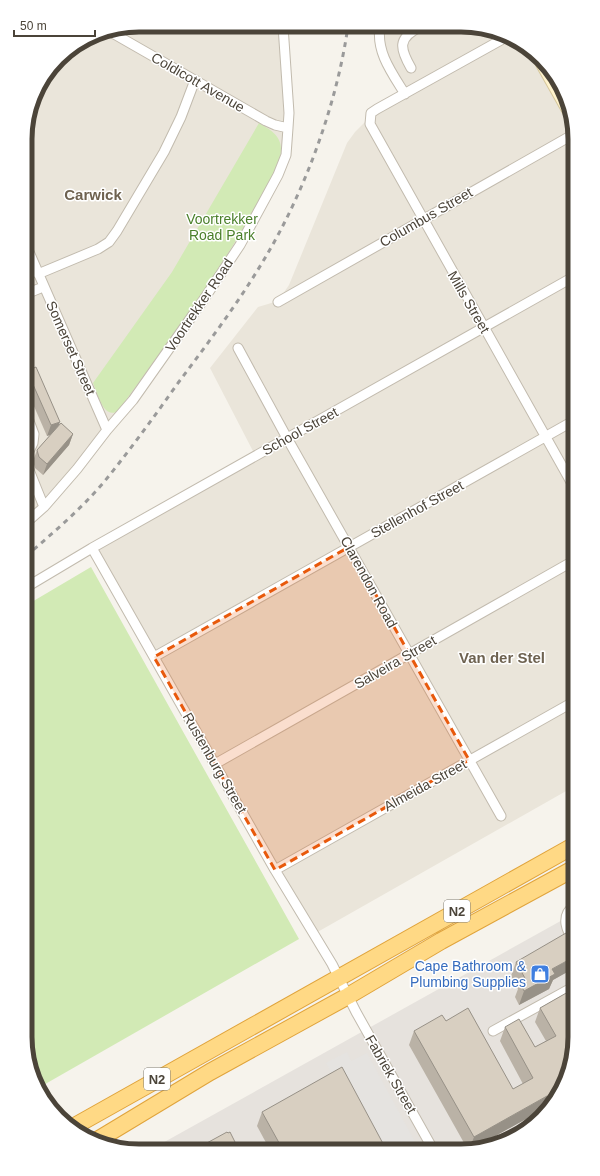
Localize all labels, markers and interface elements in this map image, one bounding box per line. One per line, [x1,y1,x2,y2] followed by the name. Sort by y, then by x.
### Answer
[14,12,95,38] scale bar
[20,19,47,33] text: 50 m
[149,49,248,115] street label: Coldicott Avenue
[377,184,475,250] street label: Columbus Street
[64,186,122,203] district label: Carwick
[186,211,258,243] park label: Voortrekker Road Park
[162,255,236,355] street label: Voortrekker Road
[445,268,493,336] street label: Mills Street
[43,299,99,398] street label: Somerset Street
[259,404,341,458] street label: School Street
[368,477,466,541] street label: Stellenhof Street
[337,534,401,630] street label: Clarendon Road
[351,632,439,692] street label: Salveira Street
[459,649,545,666] district label: Van der Stel
[180,710,250,816] street label: Rustenburg Street
[381,756,469,814] street label: Almeida Street
[444,900,470,922] road number: N2
[410,958,527,990] place label: Cape Bathroom & Plumbing Supplies
[529,963,551,985] shop icon: Cape Bathroom & Plumbing Supplies
[362,1032,420,1116] street label: Fabriek Street
[144,1068,170,1090] road number: N2

